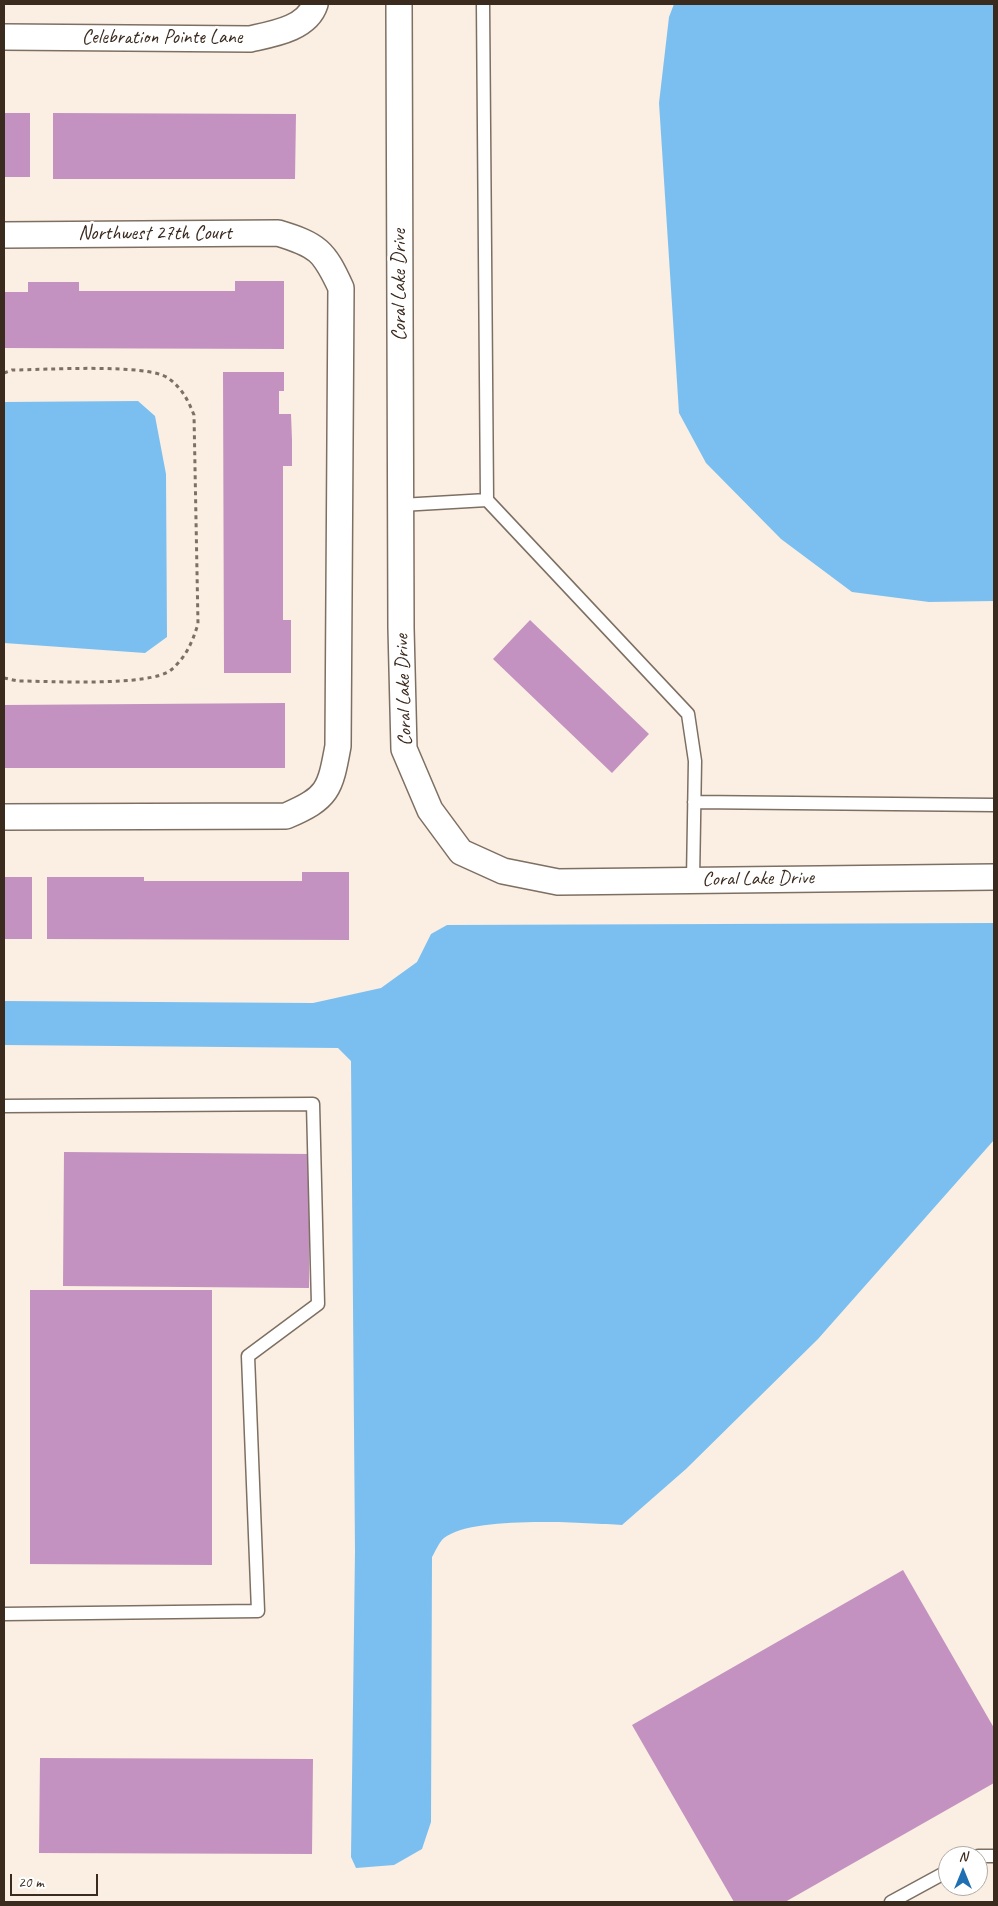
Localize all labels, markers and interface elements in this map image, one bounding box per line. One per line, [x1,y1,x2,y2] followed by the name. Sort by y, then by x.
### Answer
[82,26,242,50] street label: Celebration Pointe Lane
[78,222,232,246] street label: Northwest 27th Court
[388,229,412,341] street label: Coral Lake Drive
[390,634,418,746] street label: Coral Lake Drive
[702,866,814,892] street label: Coral Lake Drive
[938,1846,988,1896] north arrow
[959,1848,967,1865] text: N
[12,1864,100,1896] scale bar
[18,1873,44,1892] text: 20 m

